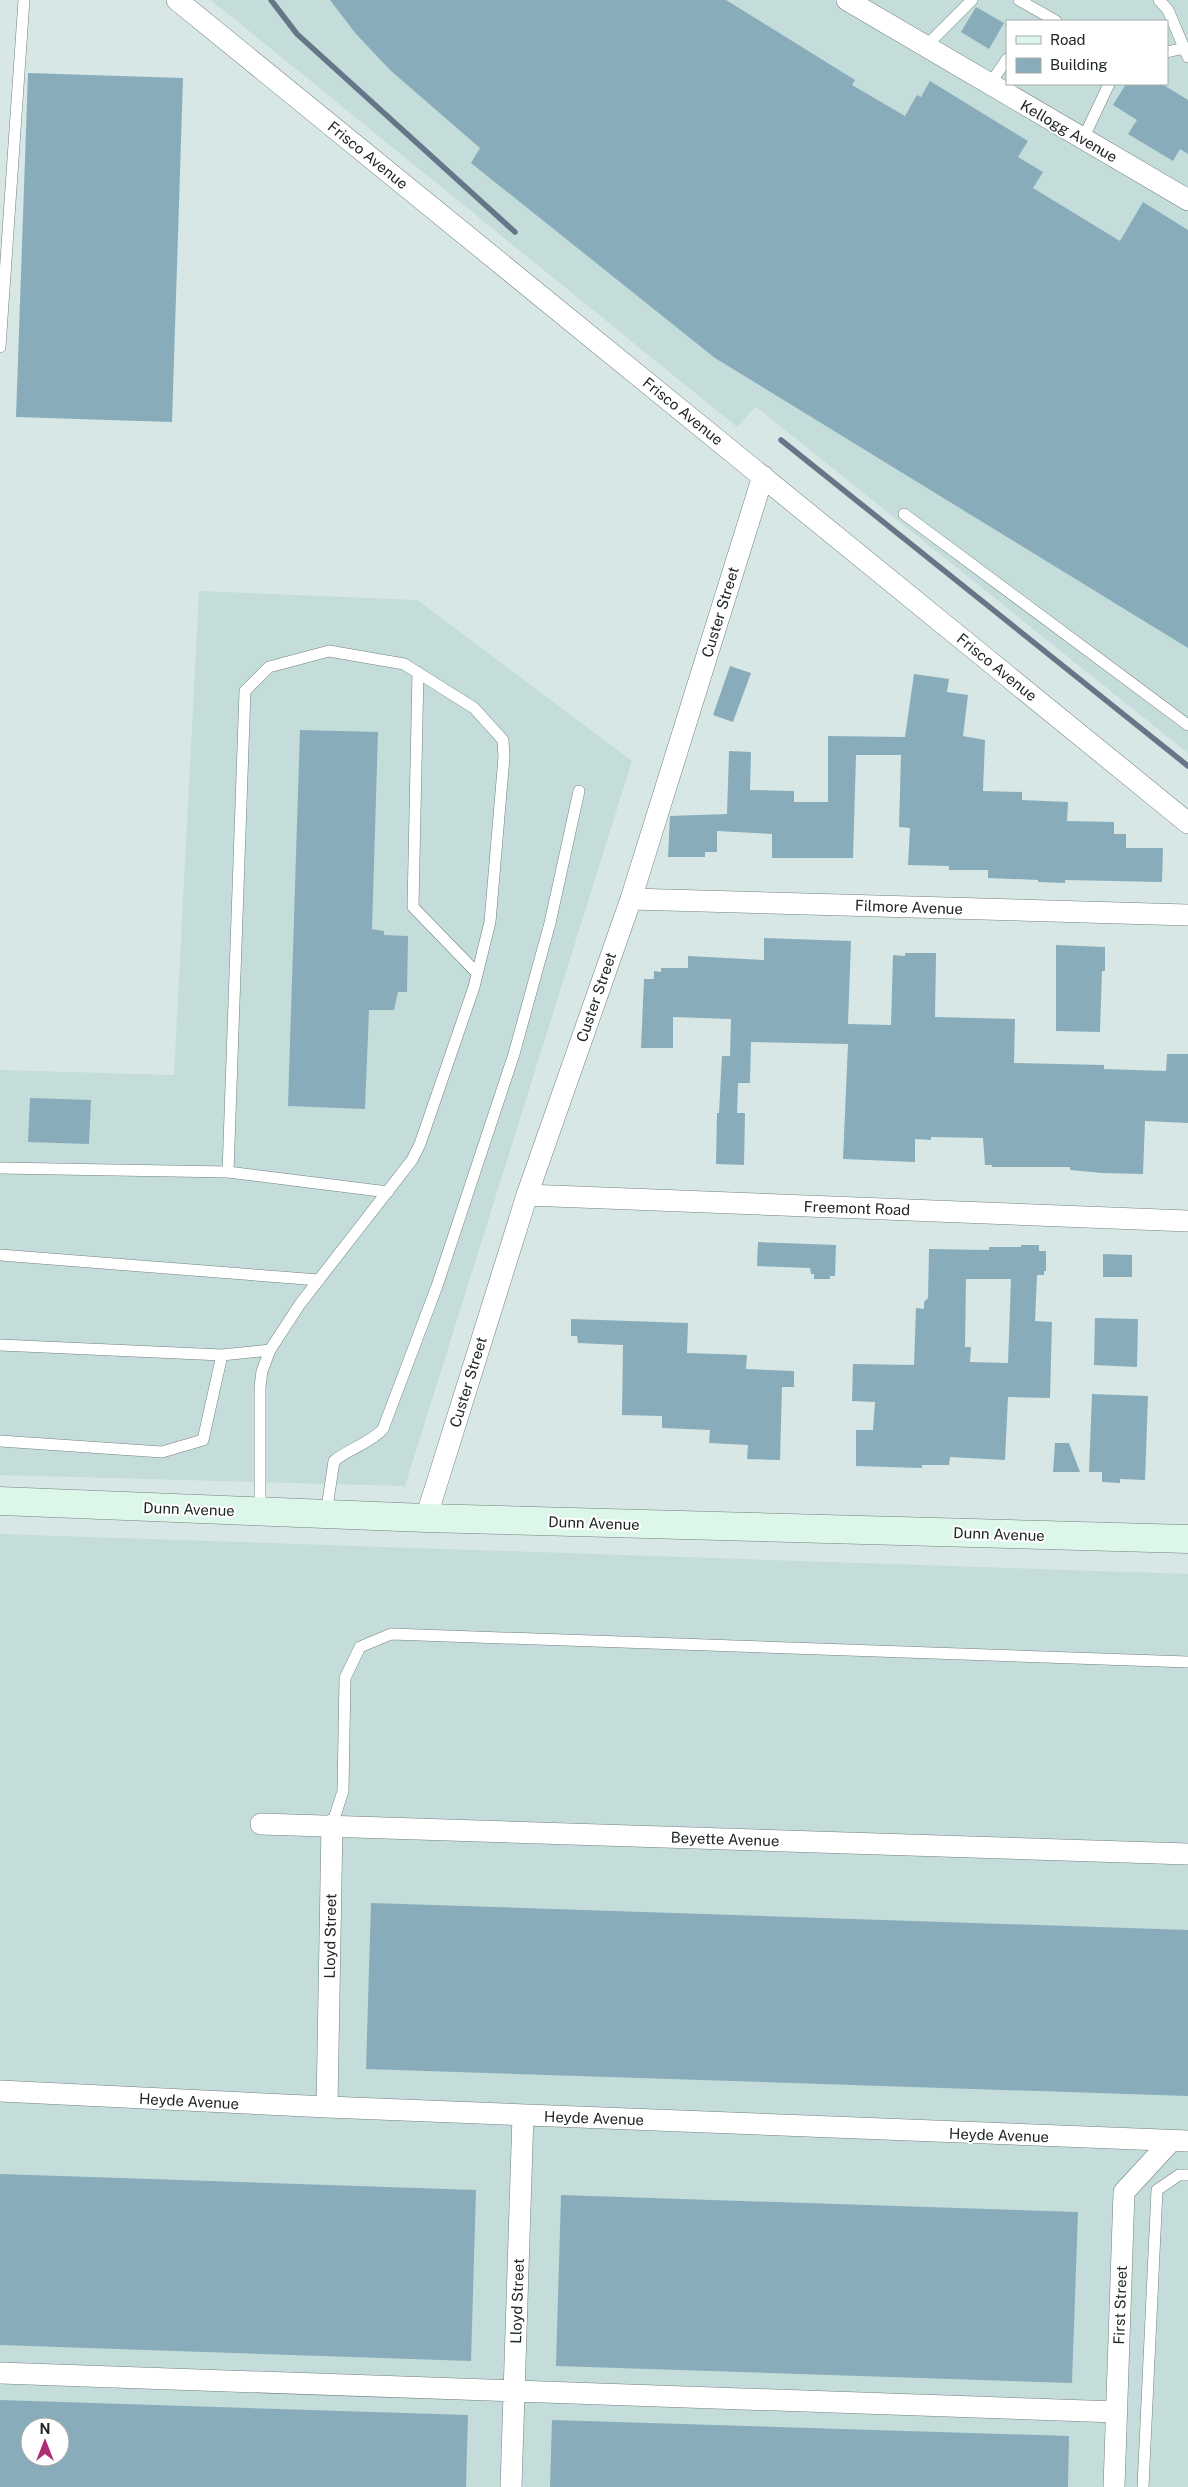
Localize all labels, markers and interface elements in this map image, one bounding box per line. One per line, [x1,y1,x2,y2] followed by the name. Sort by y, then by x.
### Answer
[1006,20,1168,85] legend
[1050,31,1086,48] text: Road
[1050,56,1108,73] text: Building
[1018,96,1120,166] street label: Kellogg Avenue
[325,118,411,192] street label: Frisco Avenue
[640,374,726,448] street label: Frisco Avenue
[698,564,742,659] street label: Custer Street
[954,630,1040,704] street label: Frisco Avenue
[855,897,963,917] street label: Filmore Avenue
[573,950,619,1044] street label: Custer Street
[804,1198,910,1218] street label: Freemont Road
[446,1334,490,1429] street label: Custer Street
[143,1499,235,1519] street label: Dunn Avenue
[548,1513,640,1533] street label: Dunn Avenue
[953,1524,1045,1544] street label: Dunn Avenue
[670,1829,780,1849] street label: Beyette Avenue
[321,1893,339,1979] street label: Lloyd Street
[139,2090,239,2112] street label: Heyde Avenue
[544,2108,644,2128] street label: Heyde Avenue
[949,2125,1049,2145] street label: Heyde Avenue
[507,2258,527,2344] street label: Lloyd Street
[1110,2265,1130,2345] street label: First Street
[20,2417,70,2467] north arrow
[40,2421,50,2437] text: N

